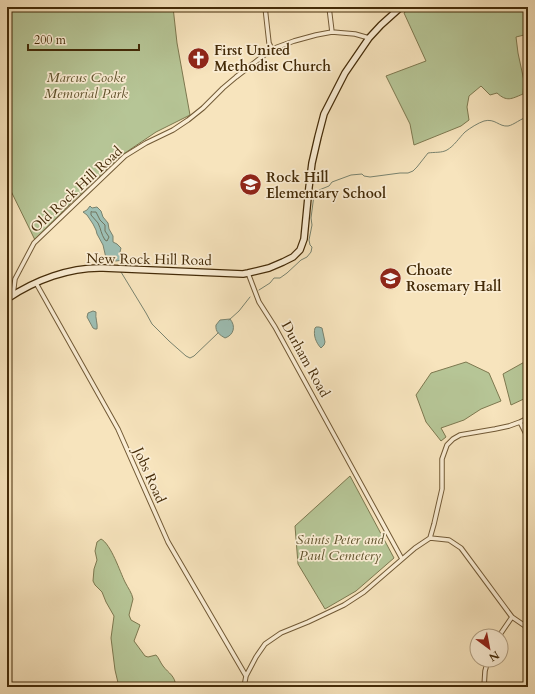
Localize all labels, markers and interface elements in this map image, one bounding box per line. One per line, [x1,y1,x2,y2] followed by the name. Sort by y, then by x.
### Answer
[28,26,139,52] scale bar
[34,32,67,48] text: 200 m
[214,41,331,76] place label: First United Methodist Church
[185,45,211,71] church icon: First United Methodist Church
[44,68,128,103] park label: Marcus Cooke Memorial Park
[26,141,127,237] street label: Old Rock Hill Road
[266,168,386,203] place label: Rock Hill Elementary School
[238,172,264,198] school or university icon: Rock Hill Elementary School
[86,249,212,270] street label: New Rock Hill Road
[406,261,501,296] place label: Choate Rosemary Hall
[377,265,403,291] school or university icon: Choate Rosemary Hall
[277,318,335,401] street label: Durham Road
[128,443,170,507] street label: Jobs Road
[296,530,385,565] park label: Saints Peter and Paul Cemetery
[469,628,509,668] north arrow
[486,647,502,665] text: N

